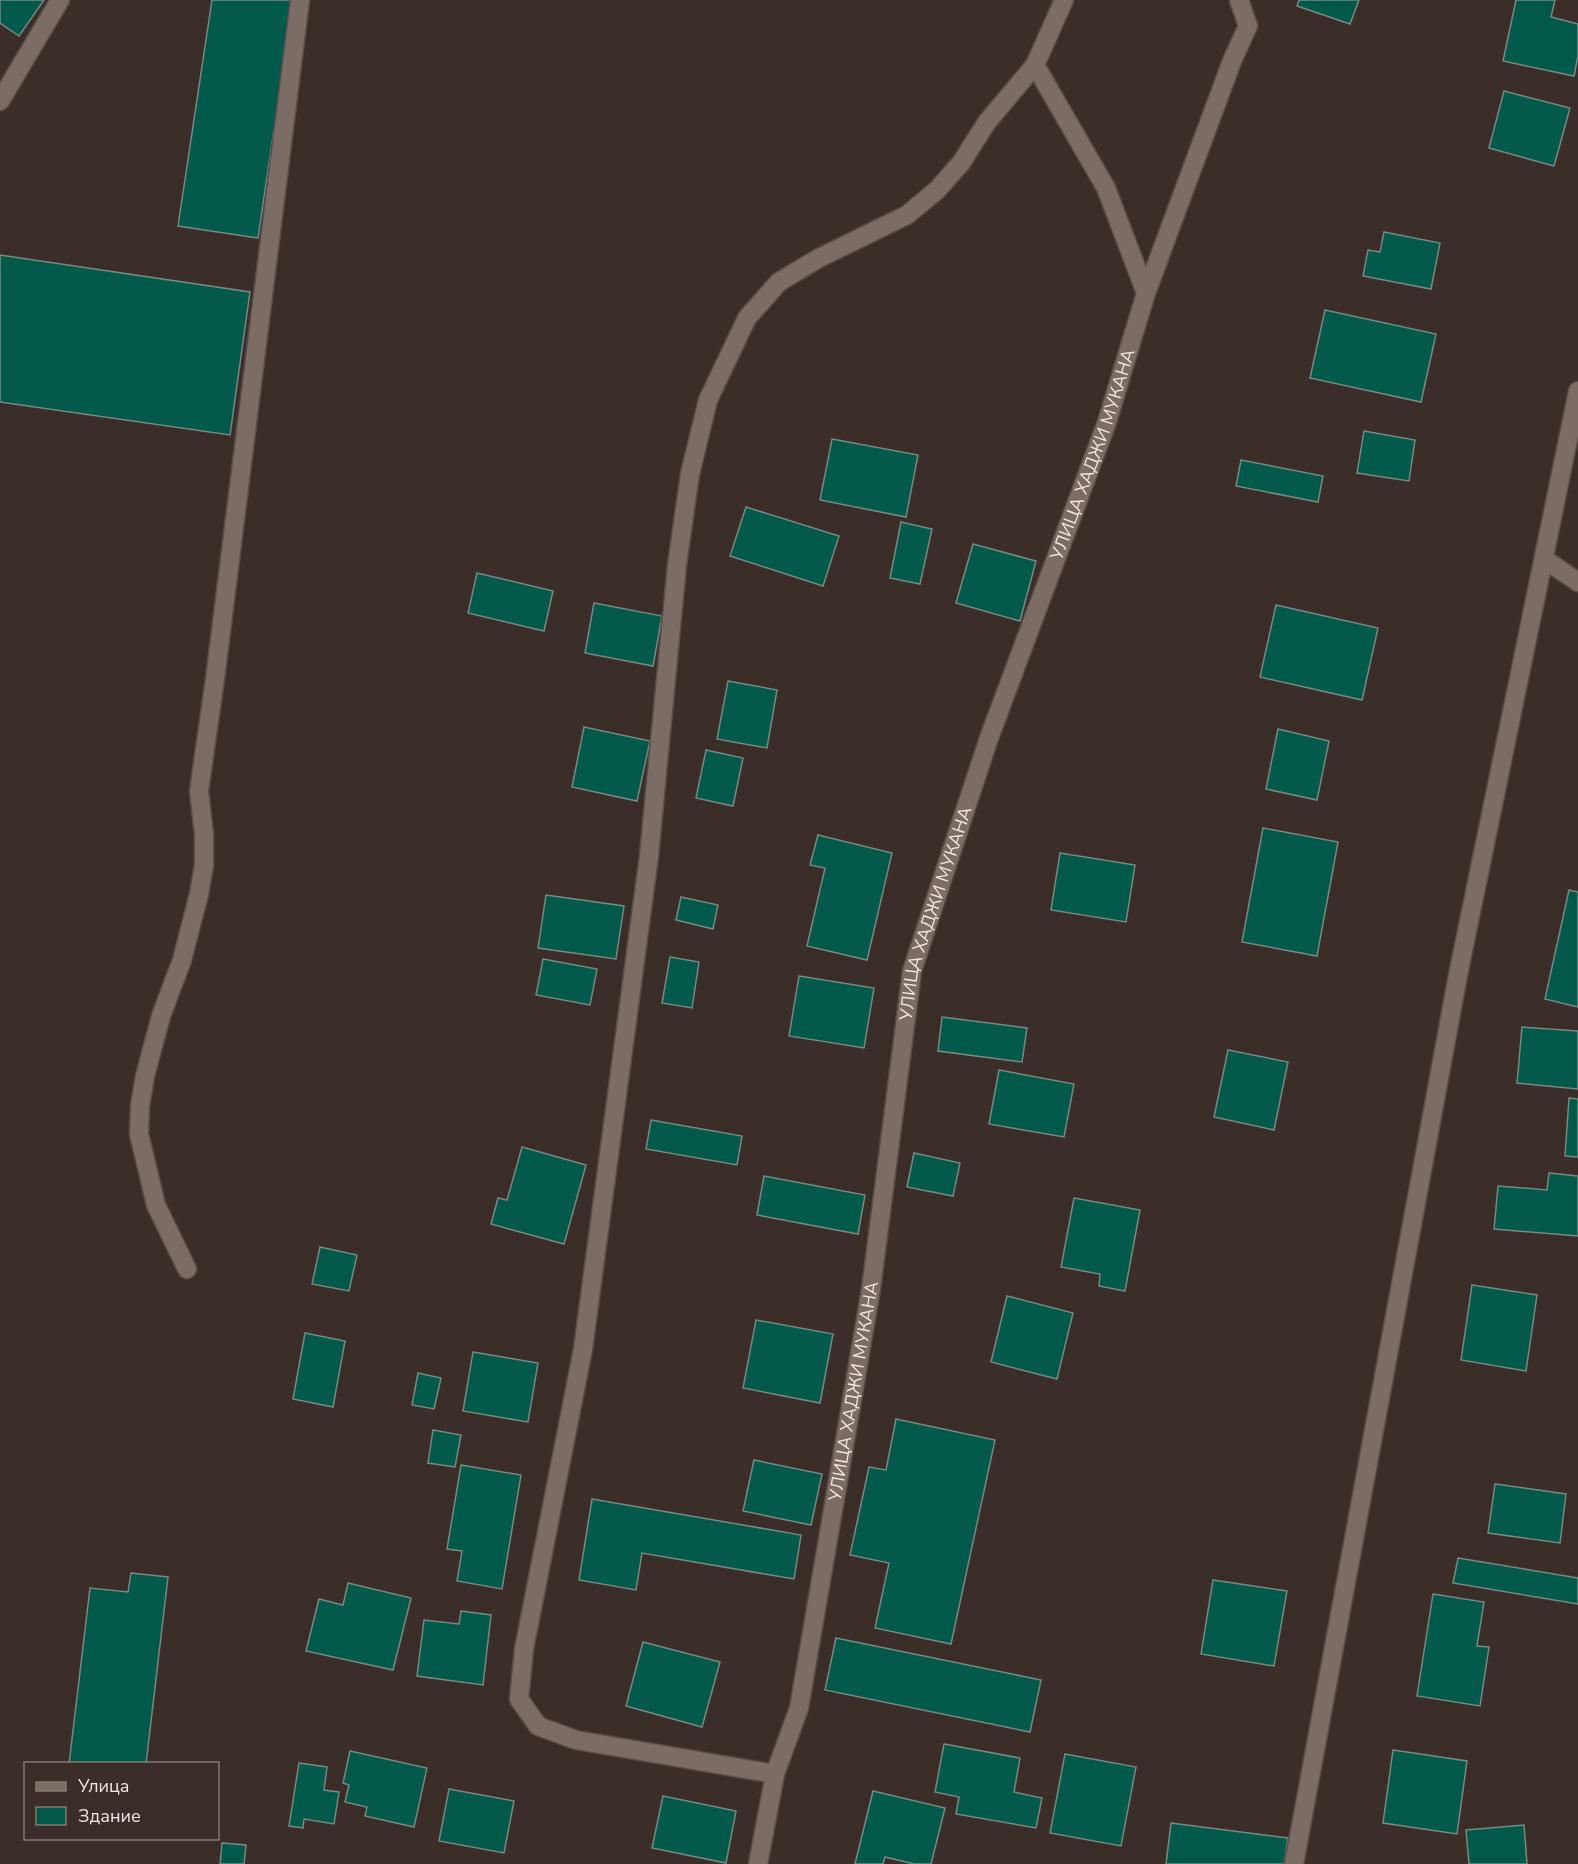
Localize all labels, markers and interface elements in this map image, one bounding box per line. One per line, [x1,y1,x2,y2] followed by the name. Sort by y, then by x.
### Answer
[1044,346,1140,564] street label: УЛИЦА ХАДЖИ МУКАНА
[894,803,978,1023] street label: УЛИЦА ХАДЖИ МУКАНА
[823,1280,884,1504] street label: УЛИЦА ХАДЖИ МУКАНА
[24,1762,219,1840] legend
[77,1774,129,1798] text: Улица
[78,1804,141,1828] text: Здание

